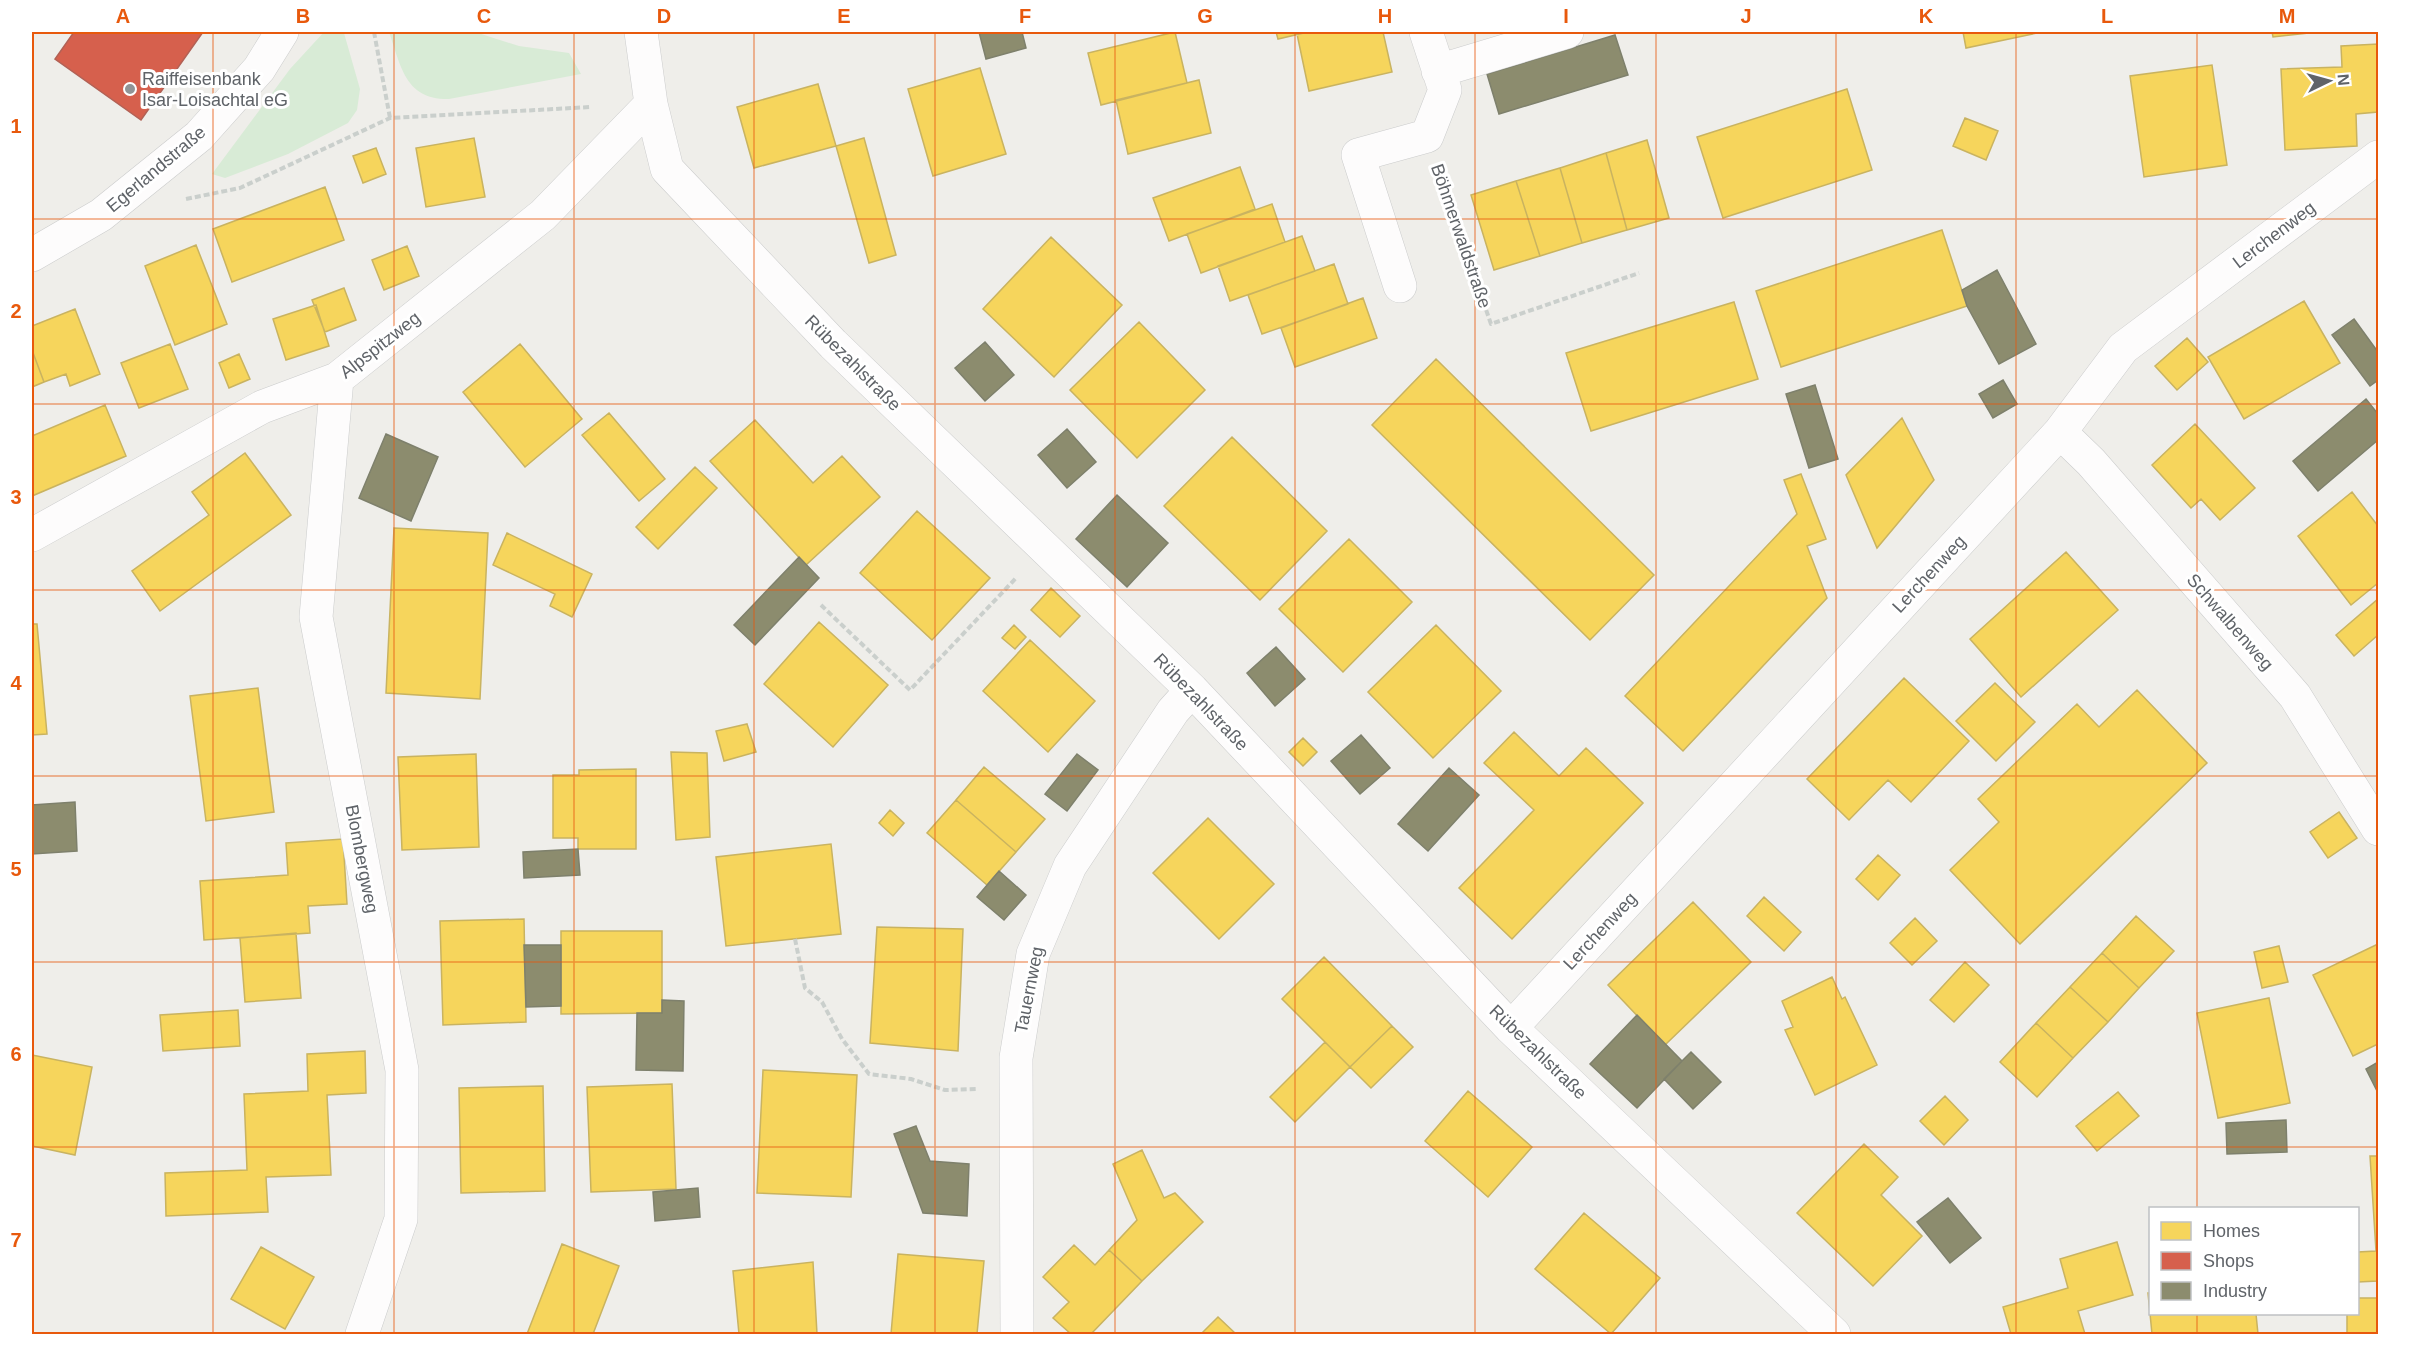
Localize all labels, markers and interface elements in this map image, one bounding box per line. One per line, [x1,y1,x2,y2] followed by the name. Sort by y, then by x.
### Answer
[116,5,130,27] text: A
[296,5,310,27] text: B
[477,5,491,27] text: C
[657,5,671,27] text: D
[837,5,851,27] text: E
[1019,5,1031,27] text: F
[1197,5,1213,27] text: G
[1378,5,1392,27] text: H
[1563,5,1569,27] text: I
[1740,5,1752,27] text: J
[1919,5,1934,27] text: K
[2101,5,2113,27] text: L
[2279,5,2295,27] text: M
[2299,51,2359,111] north arrow
[142,69,288,110] place label: Raiffeisenbank Isar-Loisachtal eG
[2334,73,2352,86] text: N
[123,82,137,96] marker: Raiffeisenbank Isar-Loisachtal eG
[10,115,22,137] text: 1
[102,122,210,216] street label: Egerlandstraße
[1427,161,1495,311] street label: Böhmerwaldstraße
[2229,198,2319,272] street label: Lerchenweg
[10,300,22,322] text: 2
[336,308,424,382] street label: Alpspitzweg
[801,311,905,415] street label: Rübezahlstraße
[10,486,22,508] text: 3
[1888,531,1970,617] street label: Lerchenweg
[2183,570,2277,674] street label: Schwalbenweg
[1150,649,1252,755] street label: Rübezahlstraße
[10,672,22,694] text: 4
[342,803,382,915] street label: Blombergweg
[10,858,22,880] text: 5
[1559,888,1641,974] street label: Lerchenweg
[1011,945,1047,1035] street label: Tauernweg
[1485,1001,1591,1103] street label: Rübezahlstraße
[10,1043,22,1065] text: 6
[2149,1207,2359,1315] legend
[2203,1221,2260,1241] text: Homes
[10,1229,22,1251] text: 7
[2203,1251,2254,1271] text: Shops
[2203,1281,2267,1301] text: Industry

